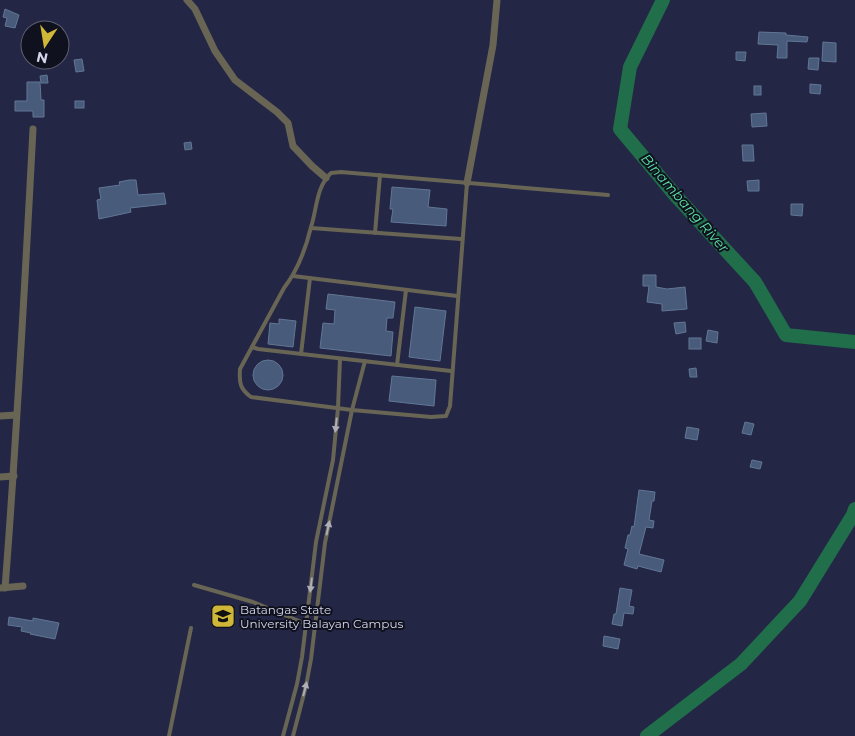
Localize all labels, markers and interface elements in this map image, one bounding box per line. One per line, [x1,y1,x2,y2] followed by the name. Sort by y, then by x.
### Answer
[20,20,70,70] north arrow
[35,48,50,68] text: N
[637,150,733,256] water label: Binambang River
[332,417,340,433] one-way arrow
[325,520,333,536] one-way arrow
[307,577,315,593] one-way arrow
[240,602,404,631] place label: Batangas State University Balayan Campus
[210,603,236,629] school or university icon: Batangas State University Balayan Campus
[301,681,309,696] one-way arrow

